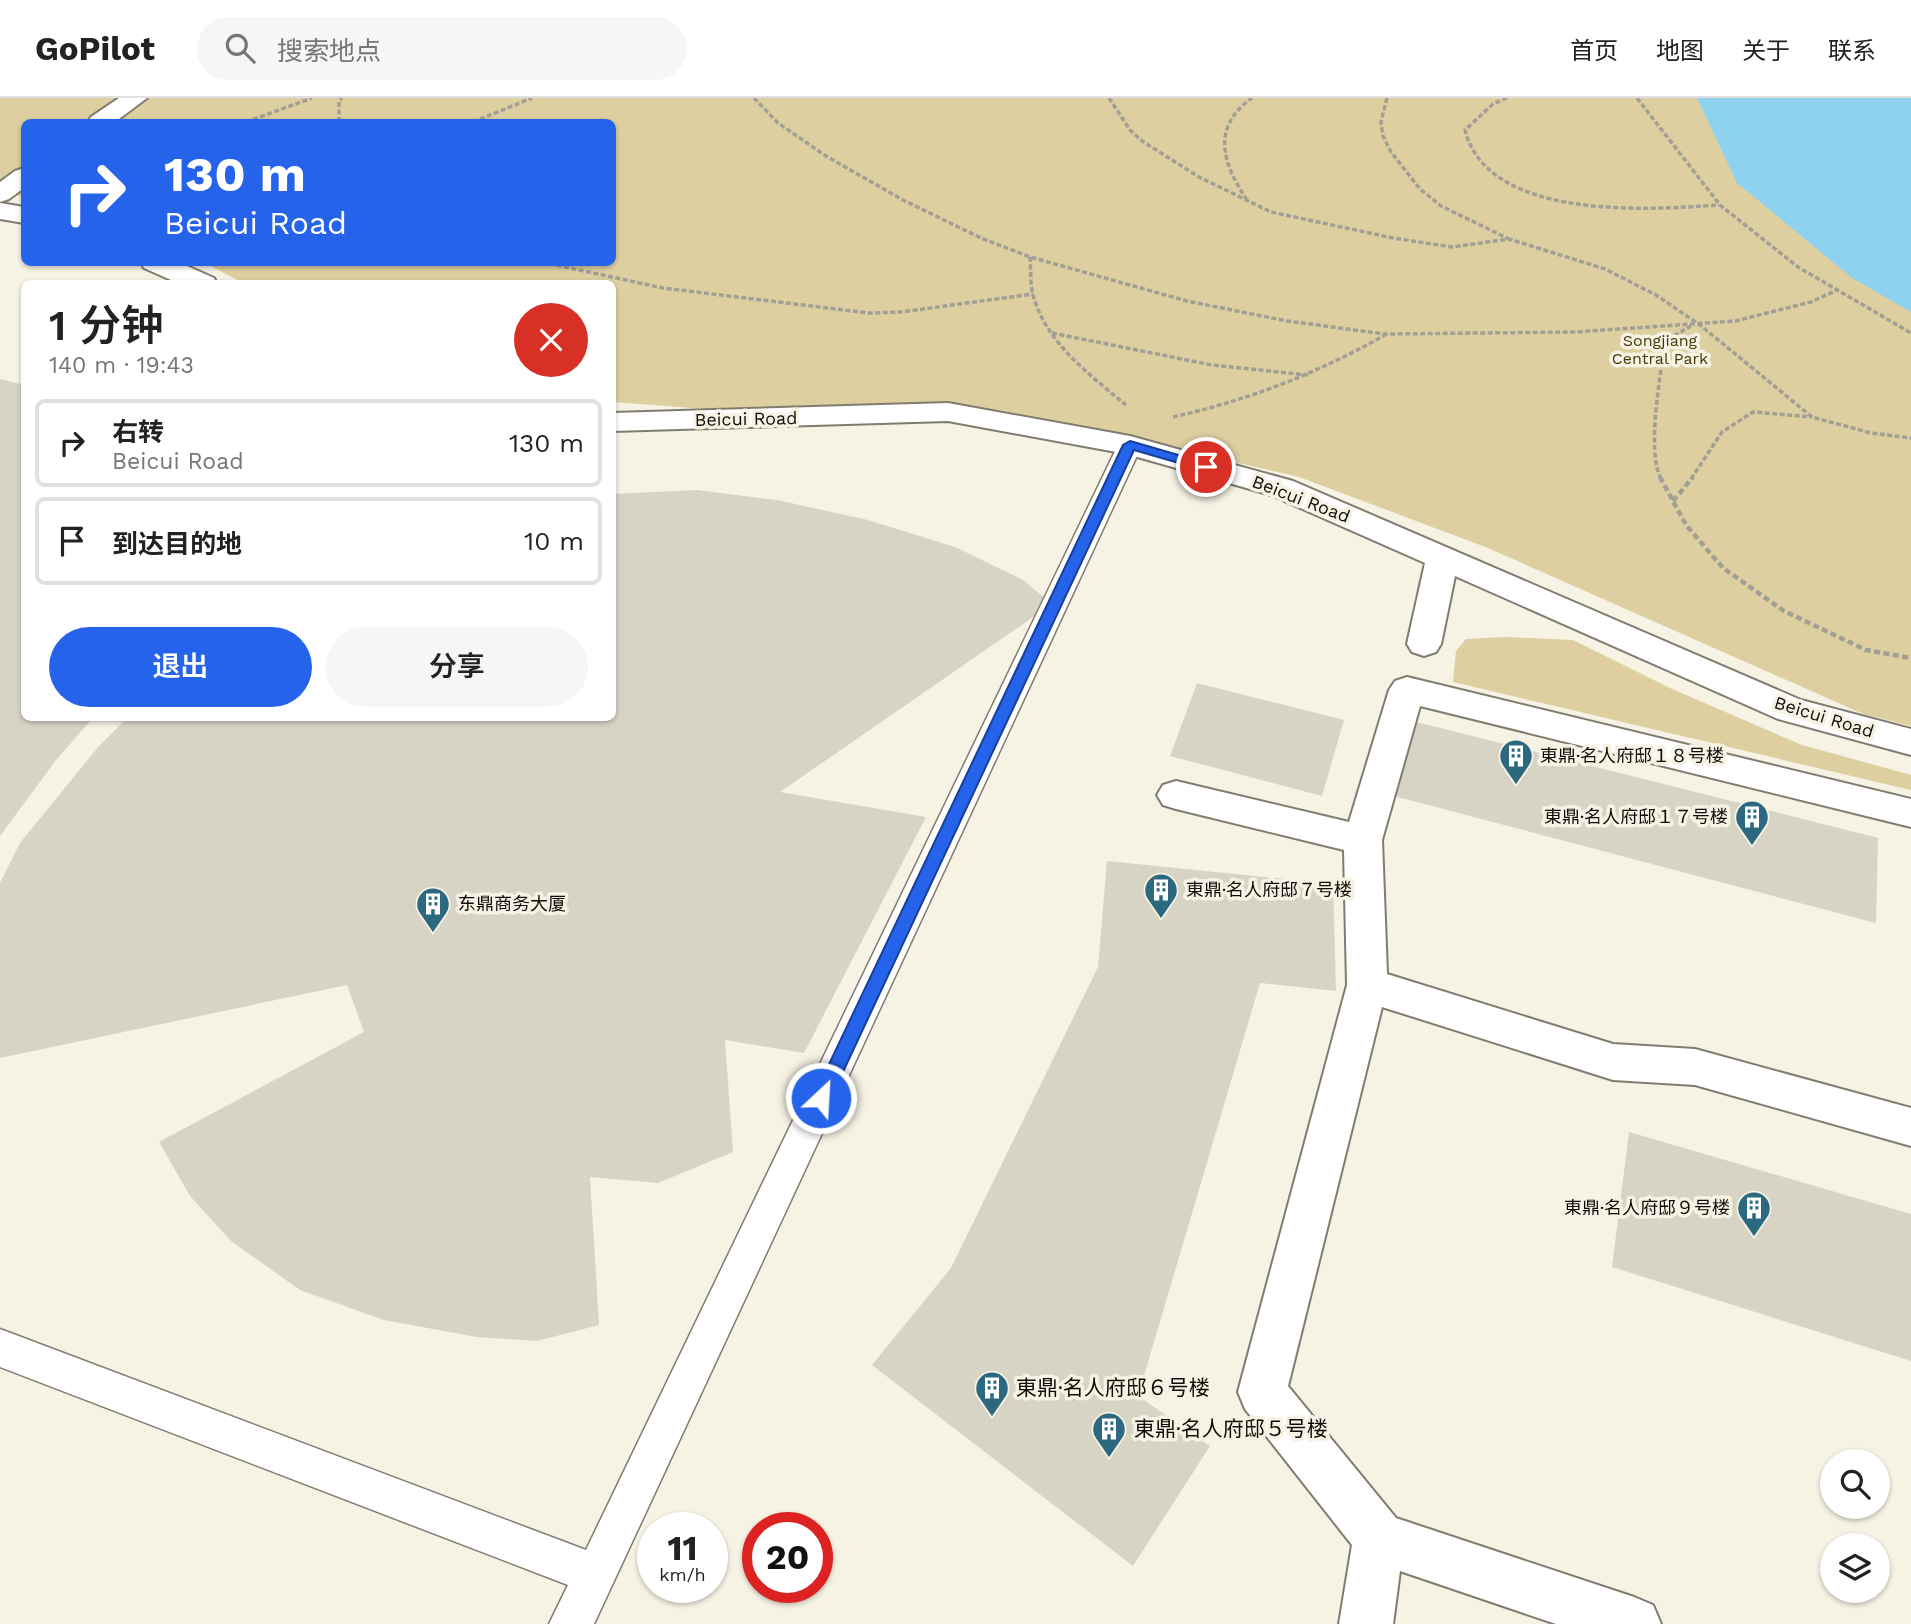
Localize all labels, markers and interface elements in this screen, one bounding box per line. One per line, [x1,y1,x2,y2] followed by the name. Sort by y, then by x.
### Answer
[197,17,687,80] search box
[35,29,155,68] text: GoPilot
[221,29,259,67] icon: search
[277,36,381,66] text: 搜索地点
[1570,37,1618,65] text: 首页
[1656,37,1704,65] text: 地图
[1742,37,1790,65] text: 关于
[1828,37,1876,65] text: 联系
[164,145,306,203] text: 130 m
[49,147,140,238] icon: right
[164,204,347,242] text: Beicui Road
[49,301,163,350] text: 1 分钟
[514,303,588,377] button: close
[1612,331,1708,368] park label: Songjiang Central Park
[49,352,194,379] text: 140 m · 19:43
[694,407,798,430] street label: Beicui Road
[112,417,164,447] text: 右转
[53,424,91,462] icon: right
[509,428,584,458] text: 130 m
[1176,437,1236,497] pin
[112,448,244,475] text: Beicui Road
[1187,448,1225,486] icon: arrive
[1249,470,1353,527] street label: Beicui Road
[53,522,91,560] icon: arrive
[524,526,584,556] text: 10 m
[112,529,242,559] text: 到达目的地
[49,627,312,707] button: 退出
[326,627,588,707] button: 分享
[1772,691,1876,742] street label: Beicui Road
[1497,737,1535,786] building icon: 東鼎·名人府邸１８号楼
[1540,745,1724,766] place label: 東鼎·名人府邸１８号楼
[1733,798,1771,847] building icon: 東鼎·名人府邸１７号楼
[1544,806,1728,827] place label: 東鼎·名人府邸１７号楼
[1142,871,1180,920] building icon: 東鼎·名人府邸７号楼
[1186,879,1352,900] place label: 東鼎·名人府邸７号楼
[414,885,452,934] building icon: 东鼎商务大厦
[458,893,566,914] place label: 东鼎商务大厦
[784,1061,858,1135] position arrow
[1735,1189,1773,1238] building icon: 東鼎·名人府邸９号楼
[1564,1197,1730,1218] place label: 東鼎·名人府邸９号楼
[973,1369,1011,1418] building icon: 東鼎·名人府邸６号楼
[1016,1375,1210,1400] place label: 東鼎·名人府邸６号楼
[1090,1410,1128,1459] building icon: 東鼎·名人府邸５号楼
[1134,1416,1328,1441] place label: 東鼎·名人府邸５号楼
[1820,1449,1890,1603] map controls
[1820,1449,1890,1519] button: search
[742,1512,833,1603] speed limit sign: 20
[667,1527,698,1569] text: 11
[1820,1533,1890,1603] button: layers
[659,1564,706,1585] text: km/h

